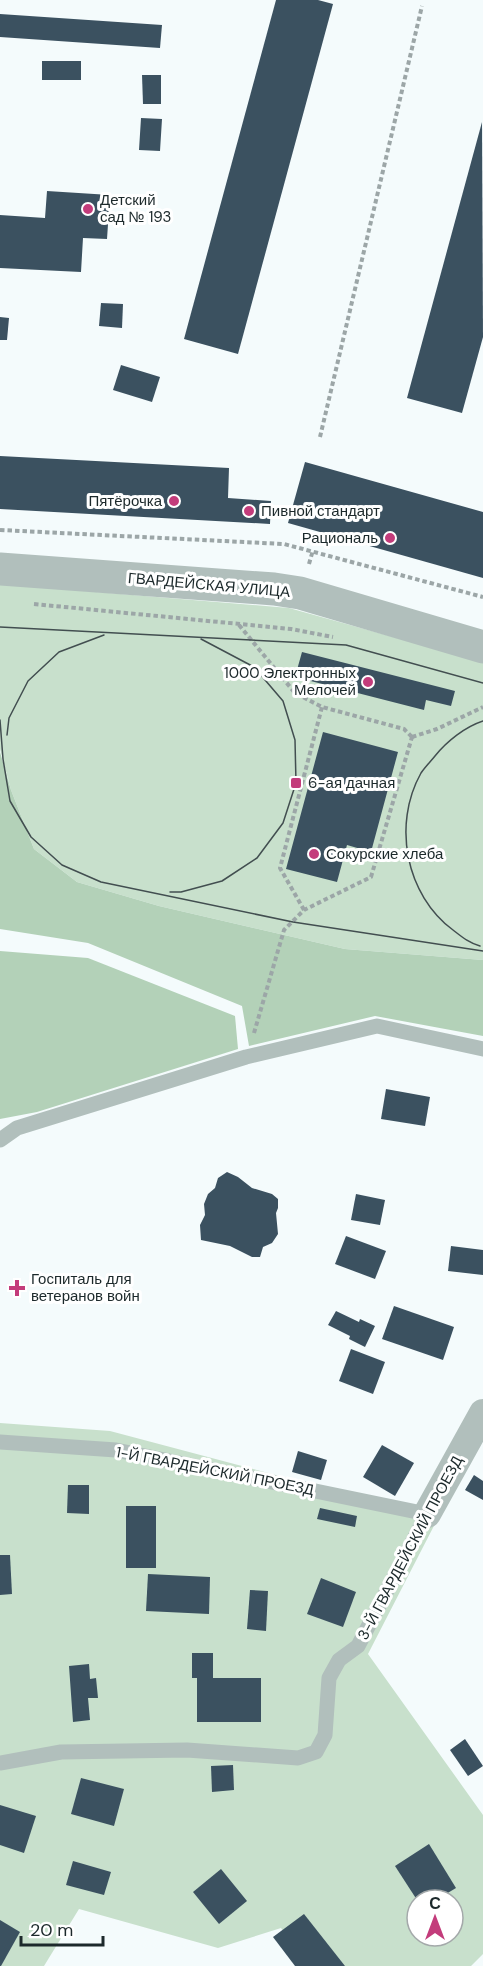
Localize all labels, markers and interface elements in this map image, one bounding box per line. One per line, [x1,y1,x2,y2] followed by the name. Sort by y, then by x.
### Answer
[100,190,171,227] place label: Детский сад № 193
[81,202,95,216] marker: Детский сад № 193
[88,491,163,511] place label: Пятёрочка
[167,494,181,508] marker: Пятёрочка
[261,501,380,521] place label: Пивной стандарт
[242,504,256,518] marker: Пивной стандарт
[302,528,378,548] place label: Рациональ
[383,531,397,545] marker: Рациональ
[127,568,291,602] street label: ГВАРДЕЙСКАЯ УЛИЦА
[224,663,356,700] place label: 1000 Электронных Мелочей
[361,675,375,689] marker: 1000 Электронных Мелочей
[308,773,395,793] place label: 6-ая дачная
[289,776,303,790] marker: 6-ая дачная
[326,844,444,864] place label: Сокурские хлеба
[307,847,321,861] marker: Сокурские хлеба
[31,1269,140,1306] place label: Госпиталь для ветеранов войн
[8,1279,26,1297] marker: Госпиталь для ветеранов войн
[114,1442,316,1500] street label: 1-Й ГВАРДЕЙСКИЙ ПРОЕЗД
[353,1453,467,1643] street label: 3-Й ГВАРДЕЙСКИЙ ПРОЕЗД
[405,1888,465,1948] north arrow
[429,1893,441,1914] text: С
[21,1909,104,1947] scale bar
[30,1918,73,1942] text: 20 m

